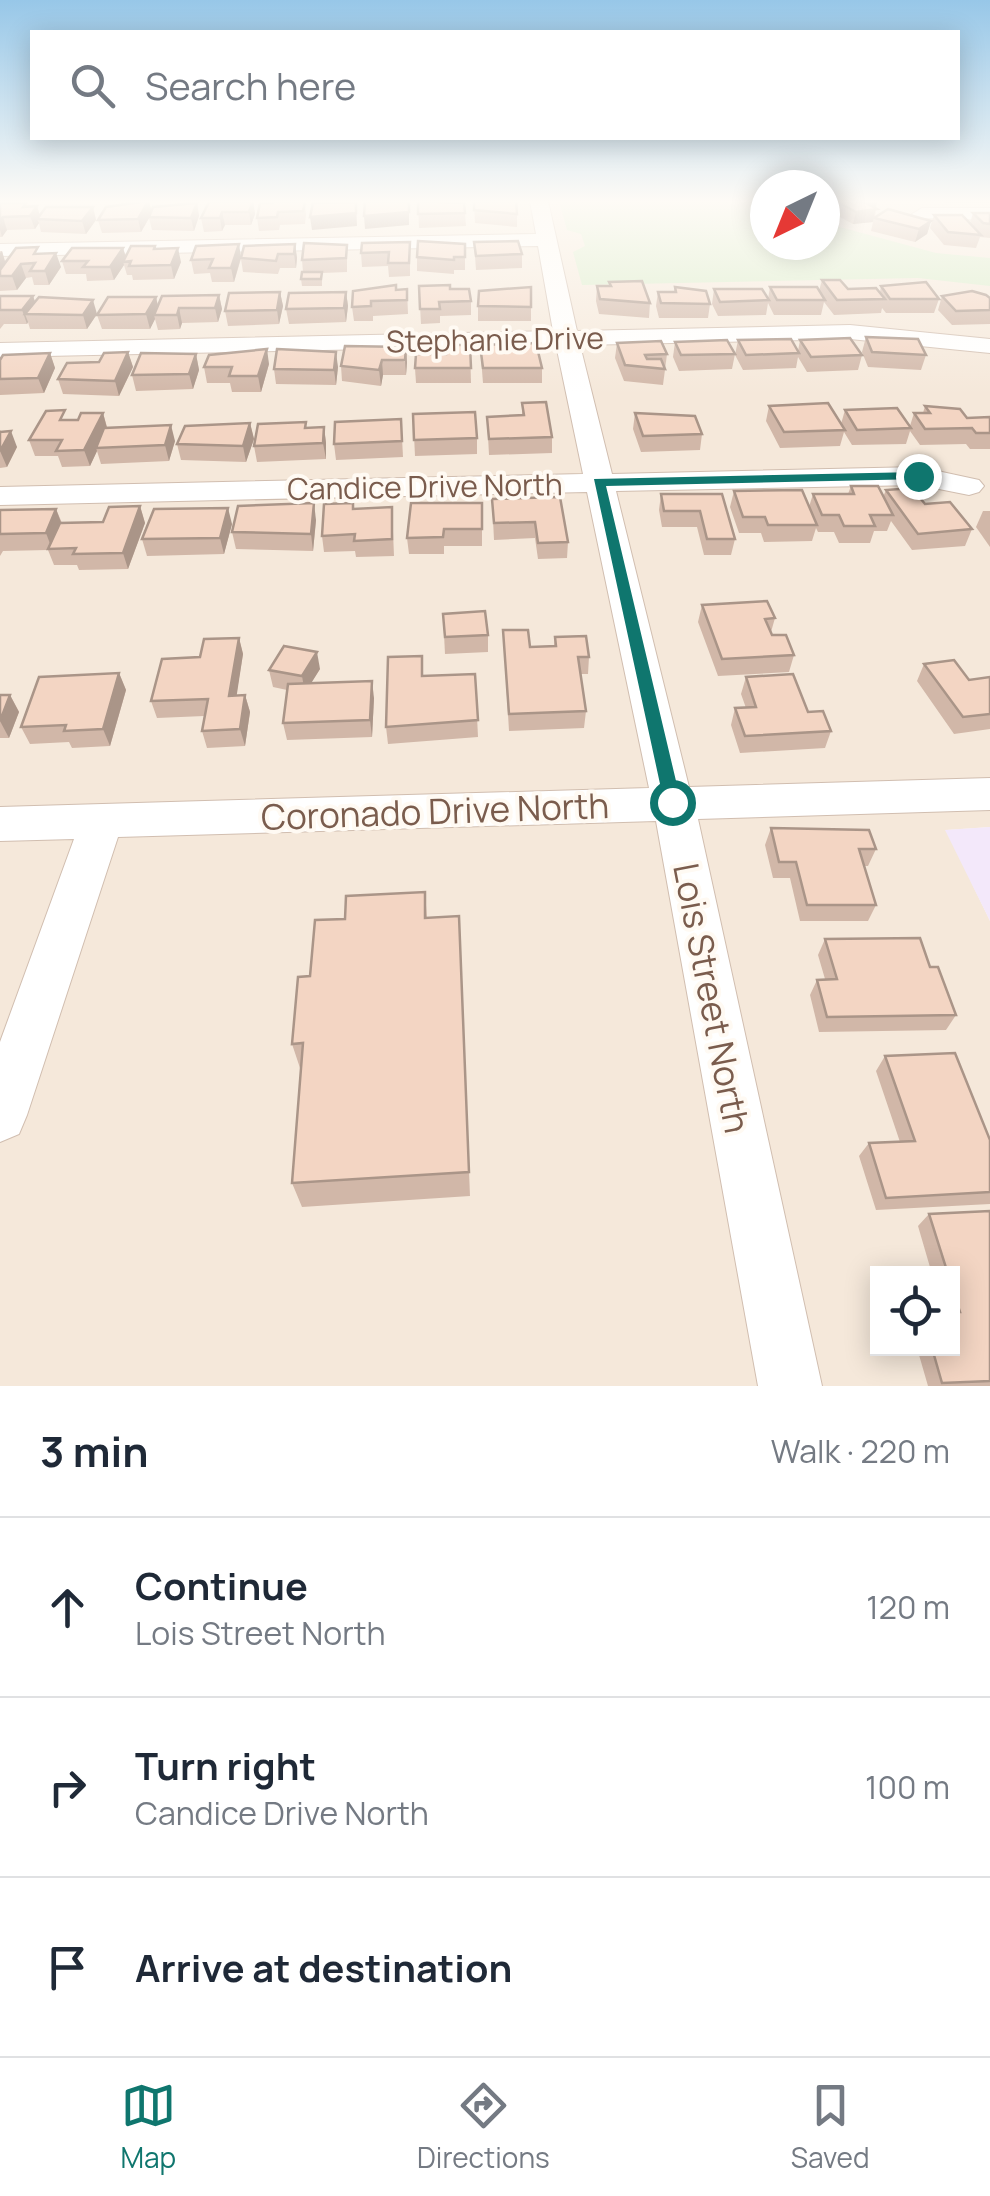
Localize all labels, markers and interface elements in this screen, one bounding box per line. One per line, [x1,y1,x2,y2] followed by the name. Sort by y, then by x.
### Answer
[30,30,960,140] search box
[65,58,120,113] icon: search
[145,59,356,111] text: Search here
[750,170,840,260] north arrow
[386,317,604,361] street label: Stephanie Drive
[896,454,942,500] route end
[287,463,563,509] street label: Candice Drive North
[650,780,696,826] route start
[260,781,610,841] street label: Coronado Drive North
[662,859,762,1137] street label: Lois Street North
[870,1266,960,1356] map controls
[870,1266,960,1356] button: locate
[40,1422,149,1480] text: 3 min
[771,1429,950,1473] text: Walk · 220 m
[135,1559,308,1611] text: Continue
[40,1580,95,1635] icon: ahead
[866,1585,950,1629] text: 120 m
[135,1611,386,1655] text: Lois Street North
[135,1739,316,1791] text: Turn right
[40,1760,95,1815] icon: right
[865,1765,950,1809] text: 100 m
[135,1791,429,1835] text: Candice Drive North
[40,1940,95,1995] icon: arrive
[135,1941,512,1993] text: Arrive at destination
[120,2078,176,2176] tab: Map
[417,2078,550,2176] tab: Directions
[791,2078,870,2176] tab: Saved

